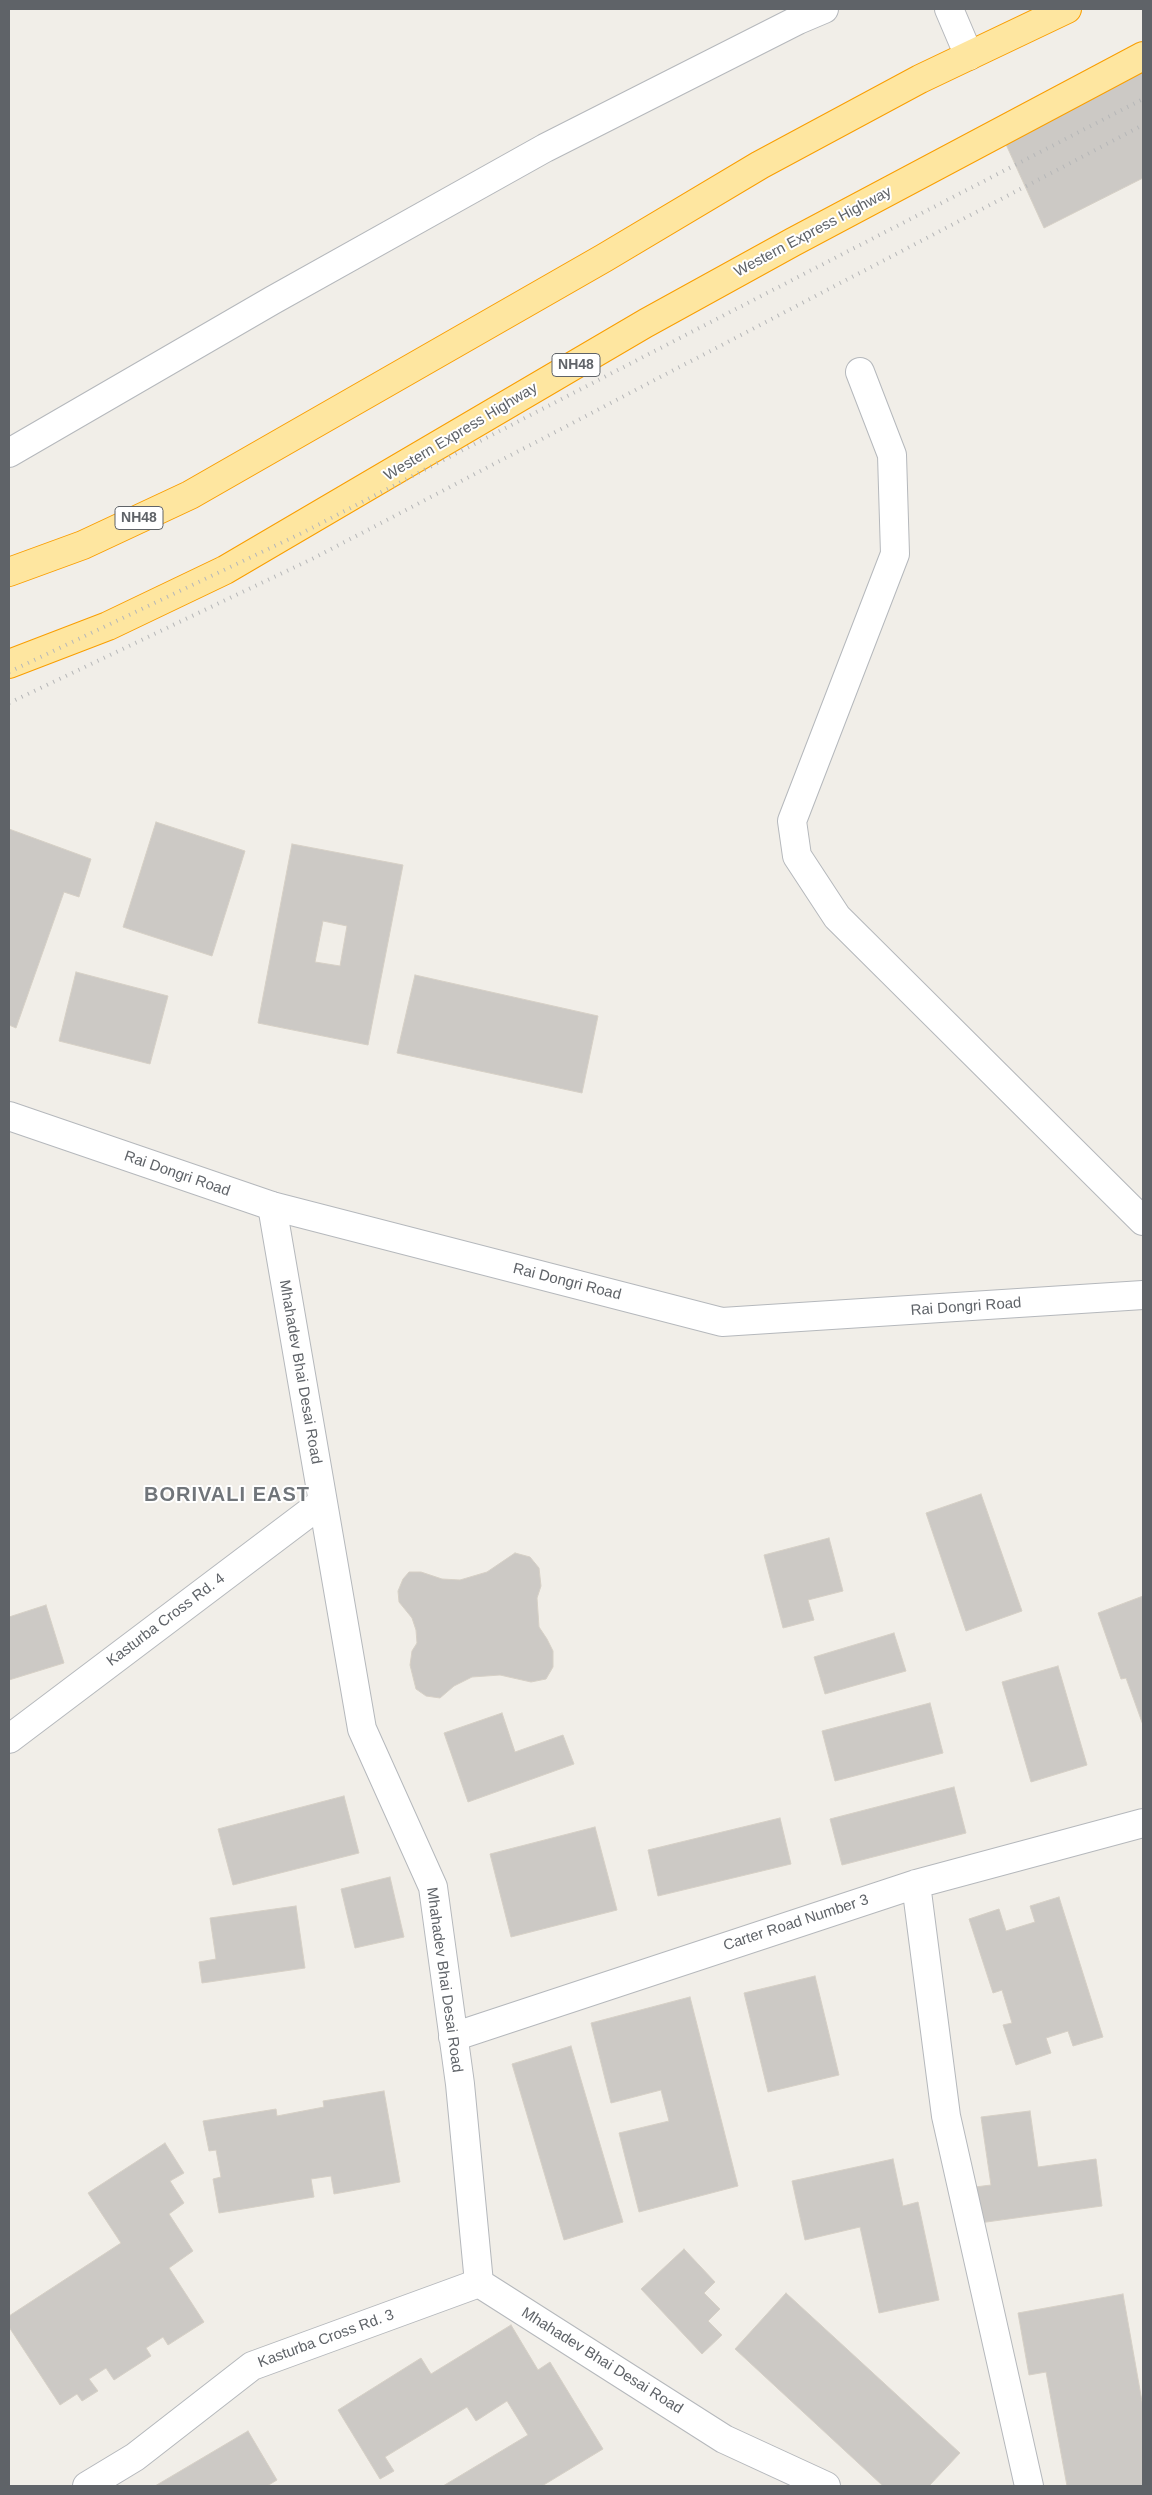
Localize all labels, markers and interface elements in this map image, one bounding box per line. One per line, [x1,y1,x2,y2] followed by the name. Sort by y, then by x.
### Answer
[731,183,895,281] street label: Western Express Highway
[552,354,600,376] road number: NH48
[381,379,541,485] street label: Western Express Highway
[115,506,163,530] road number: NH48
[122,1147,232,1201] street label: Rai Dongri Road
[511,1260,623,1304] street label: Rai Dongri Road
[275,1278,325,1466] street label: Mhahadev Bhai Desai Road
[910,1294,1022,1320] street label: Rai Dongri Road
[142,1483,312,1507] district label: BORIVALI EAST
[103,1570,229,1670] street label: Kasturba Cross Rd. 4
[422,1886,466,2074] street label: Mhahadev Bhai Desai Road
[721,1891,871,1955] street label: Carter Road Number 3
[518,2304,686,2418] street label: Mhahadev Bhai Desai Road
[256,2306,396,2372] street label: Kasturba Cross Rd. 3

